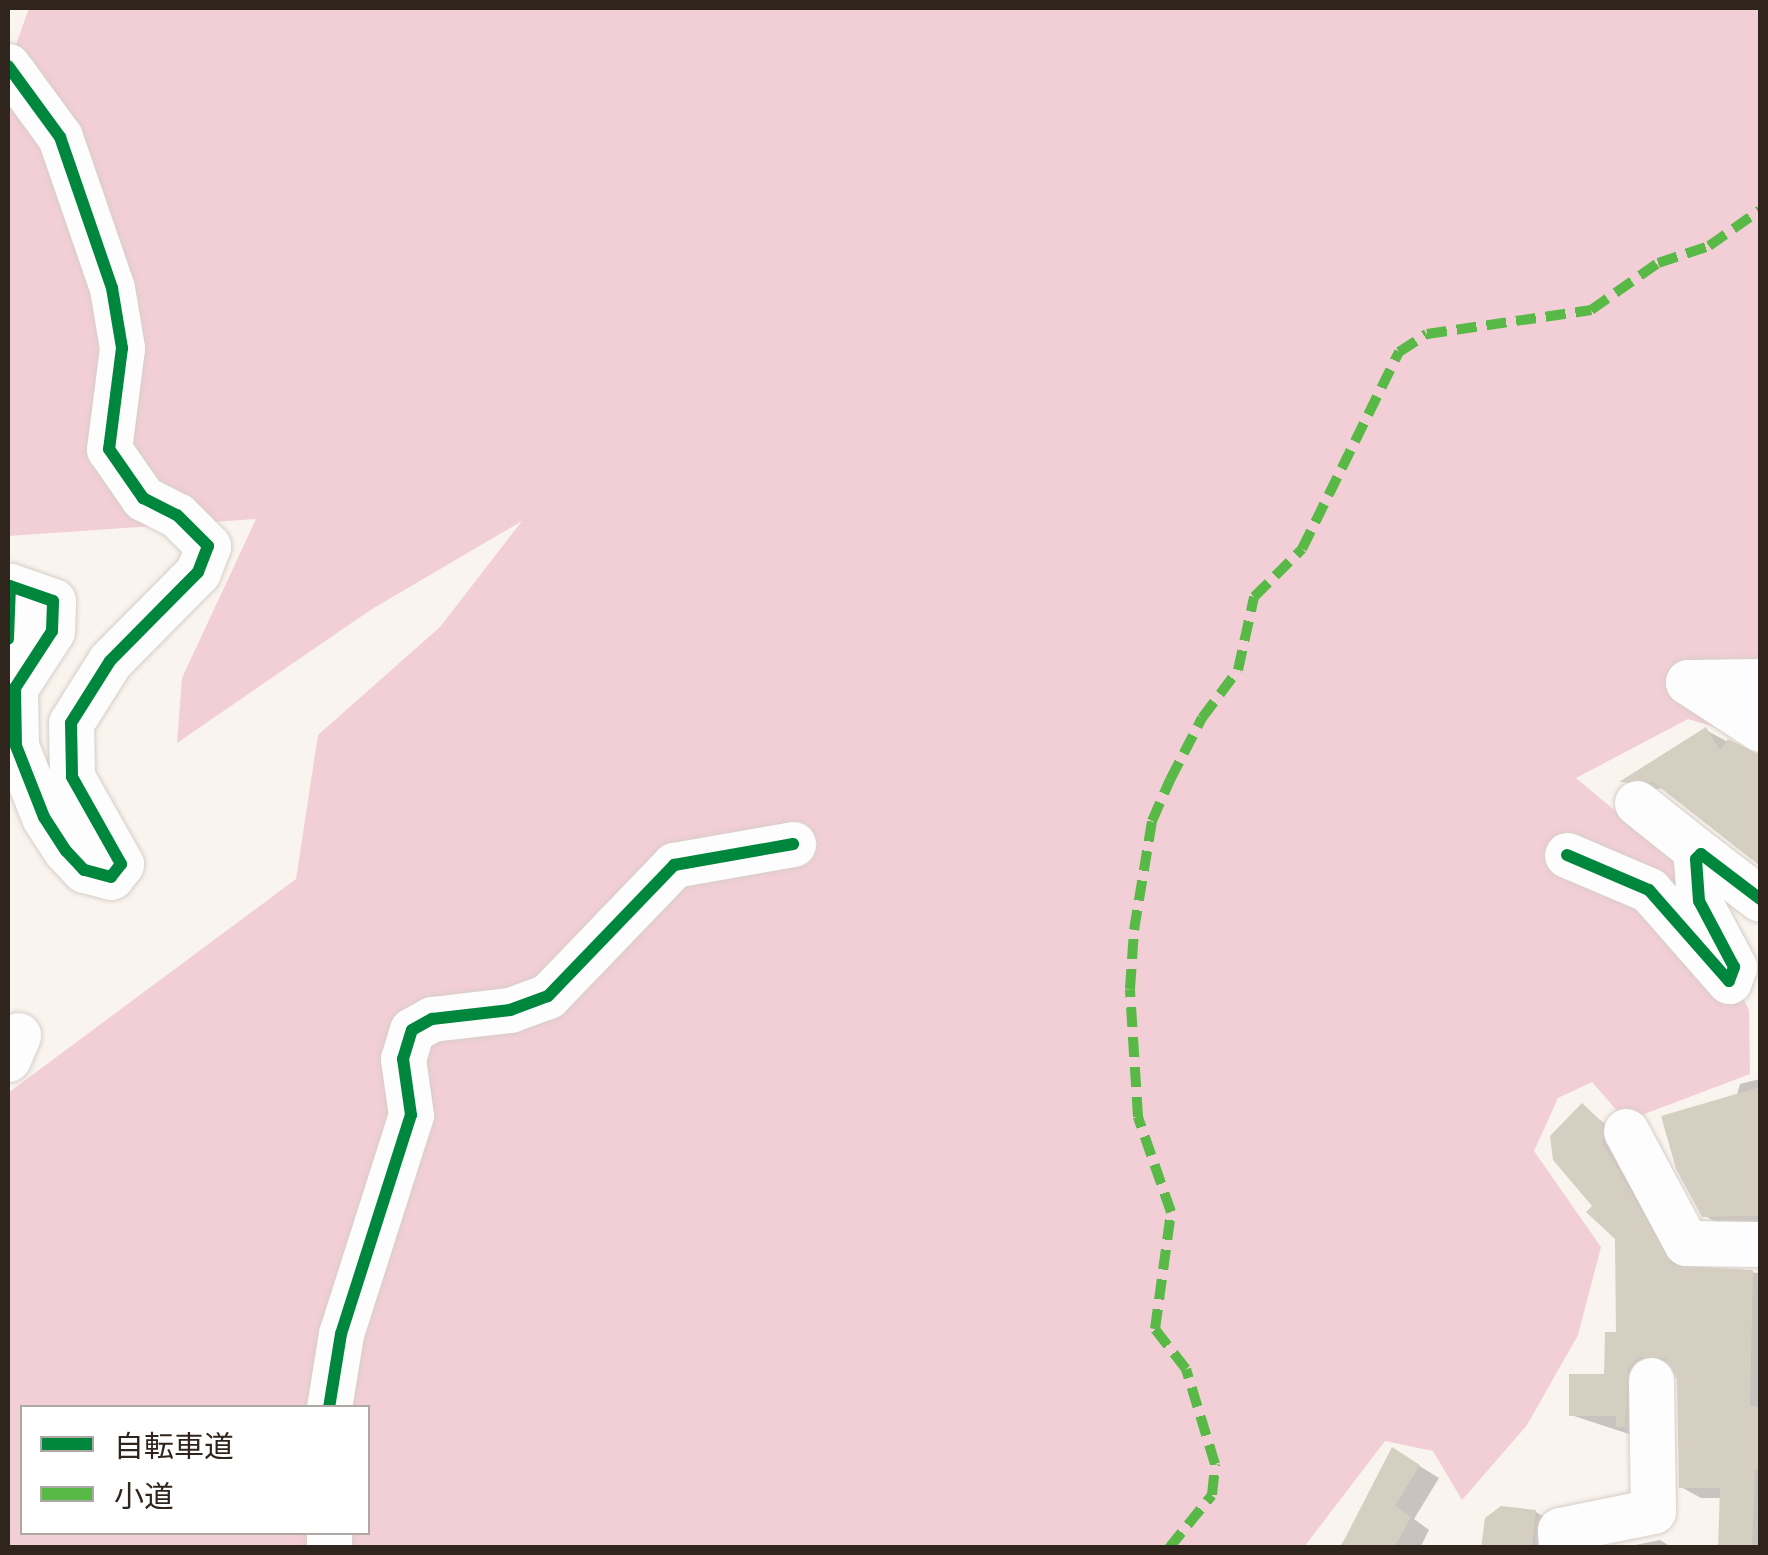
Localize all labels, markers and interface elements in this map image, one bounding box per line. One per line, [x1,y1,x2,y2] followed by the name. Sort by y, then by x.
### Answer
[20,1405,370,1535] legend
[114,1429,234,1464] text: 自転車道
[114,1479,174,1514] text: 小道

